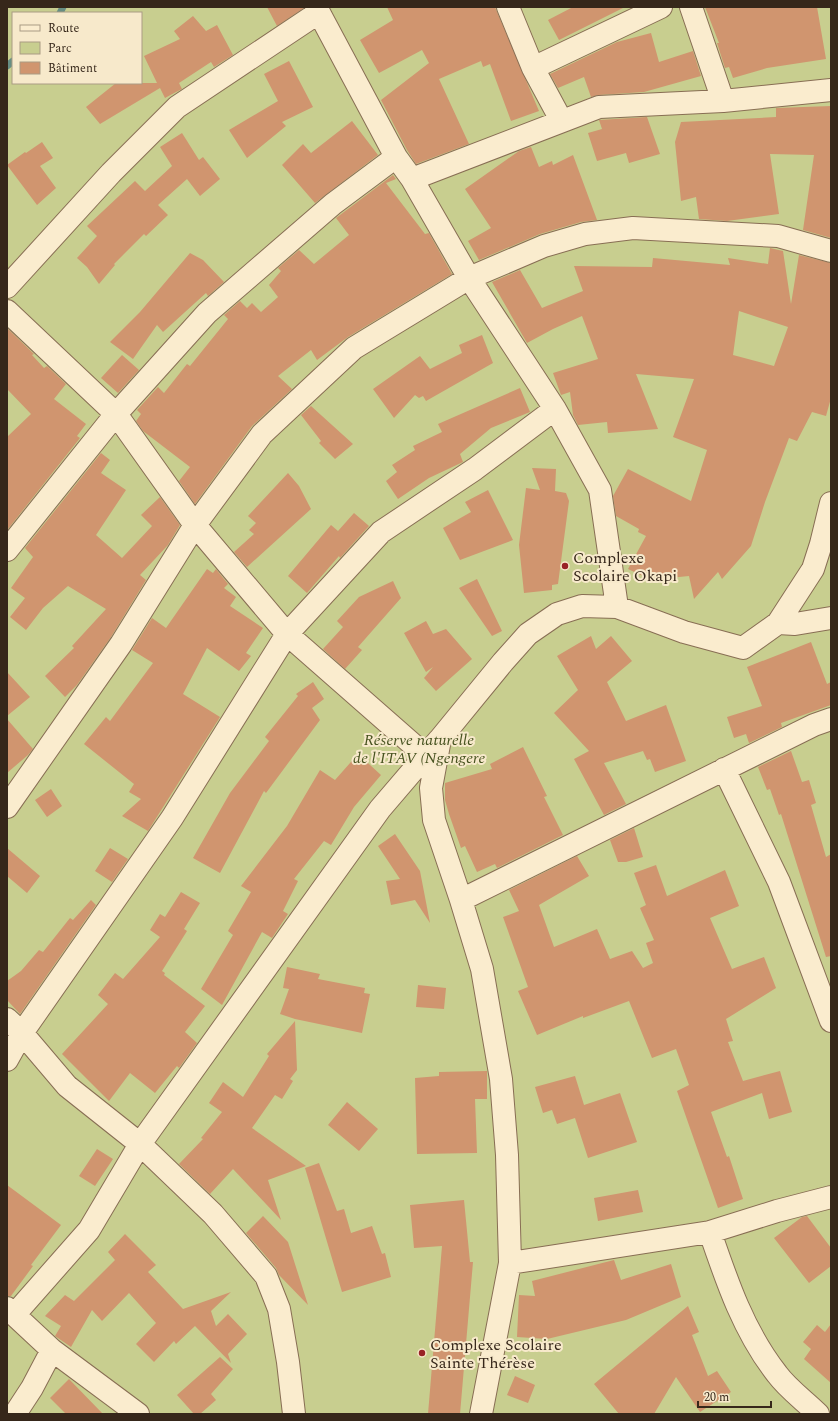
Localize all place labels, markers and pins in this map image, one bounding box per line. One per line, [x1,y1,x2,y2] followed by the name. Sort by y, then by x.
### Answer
[573,546,677,588] place label: Complexe Scolaire Okapi
[560,561,570,571] marker: Complexe Scolaire Okapi
[430,1333,562,1375] place label: Complexe Scolaire Sainte Thérèse
[417,1348,427,1358] marker: Complexe Scolaire Sainte Thérèse

